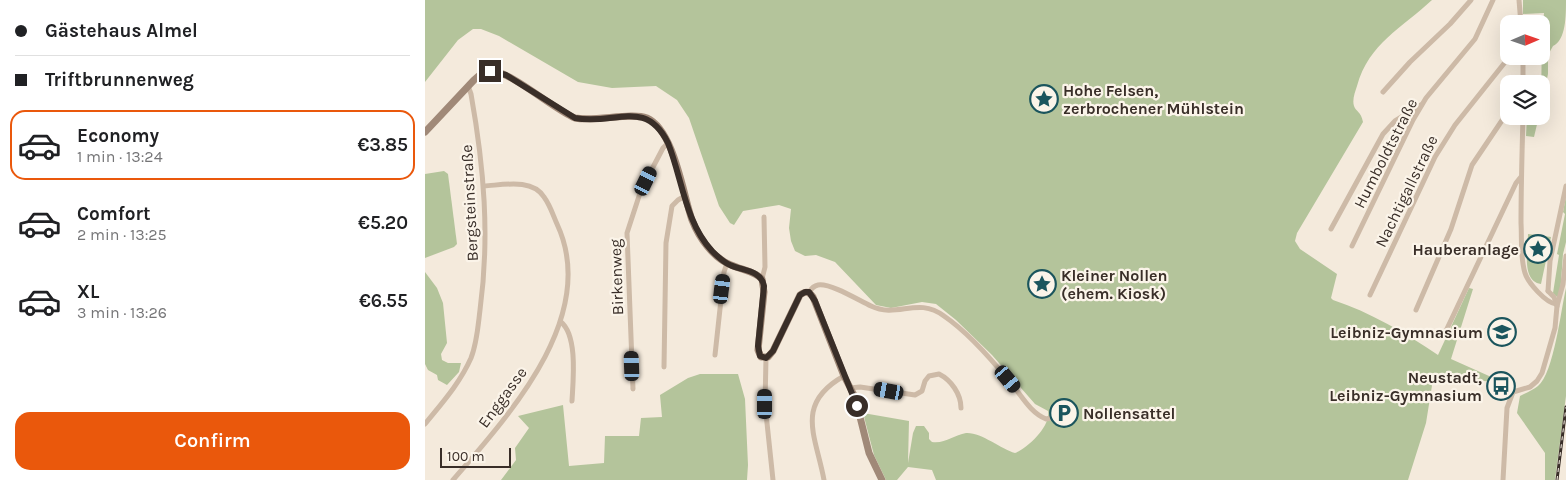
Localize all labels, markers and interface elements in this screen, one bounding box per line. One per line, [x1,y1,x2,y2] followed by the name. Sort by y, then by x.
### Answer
[1500,15,1550,65] north arrow
[1500,15,1550,125] map controls
[45,20,198,42] text: Gästehaus Almel
[479,60,501,82] route end
[45,69,194,91] text: Triftbrunnenweg
[1500,75,1550,125] button: layers
[1063,81,1244,118] place label: Hohe Felsen, zerbrochener Mühlstein
[1029,84,1059,114] place icon: Hohe Felsen, zerbrochener Mühlstein
[1350,95,1421,211] street label: Humboldtstraße
[17,123,62,168] icon: car
[77,125,159,147] text: Economy
[1371,132,1442,250] street label: Nachtigallstraße
[357,134,408,156] text: €3.85
[457,144,482,262] street label: Bergsteinstraße
[77,147,163,166] text: 1 min · 13:24
[632,164,659,198] car
[17,201,62,246] icon: car
[77,203,151,225] text: Comfort
[358,212,408,234] text: €5.20
[77,225,167,244] text: 2 min · 13:25
[1523,234,1553,264] place icon: Hauberanlage
[606,239,627,315] street label: Birkenweg
[1412,240,1519,259] place label: Hauberanlage
[1061,266,1168,303] place label: Kleiner Nollen (ehem. Kiosk)
[1027,269,1057,299] place icon: Kleiner Nollen (ehem. Kiosk)
[712,273,731,305] car
[17,279,62,324] icon: car
[77,281,99,303] text: XL
[359,290,408,312] text: €6.55
[77,303,167,322] text: 3 min · 13:26
[1487,317,1517,347] school or university icon: Leibniz-Gymnasium
[1330,323,1483,342] place label: Leibniz-Gymnasium
[623,351,640,381] car
[474,363,531,431] street label: Enggasse
[992,363,1023,395] car
[1329,368,1482,405] place label: Neustadt, Leibniz-Gymnasium
[1486,371,1516,401] bus stop icon: Neustadt, Leibniz-Gymnasium
[872,381,905,401] car
[757,389,772,419] car
[846,395,868,417] route start
[1049,398,1079,428] parking icon: Nollensattel
[1083,404,1176,423] place label: Nollensattel
[15,412,410,470] button: Confirm
[440,445,511,468] scale bar
[447,448,485,465] text: 100 m

